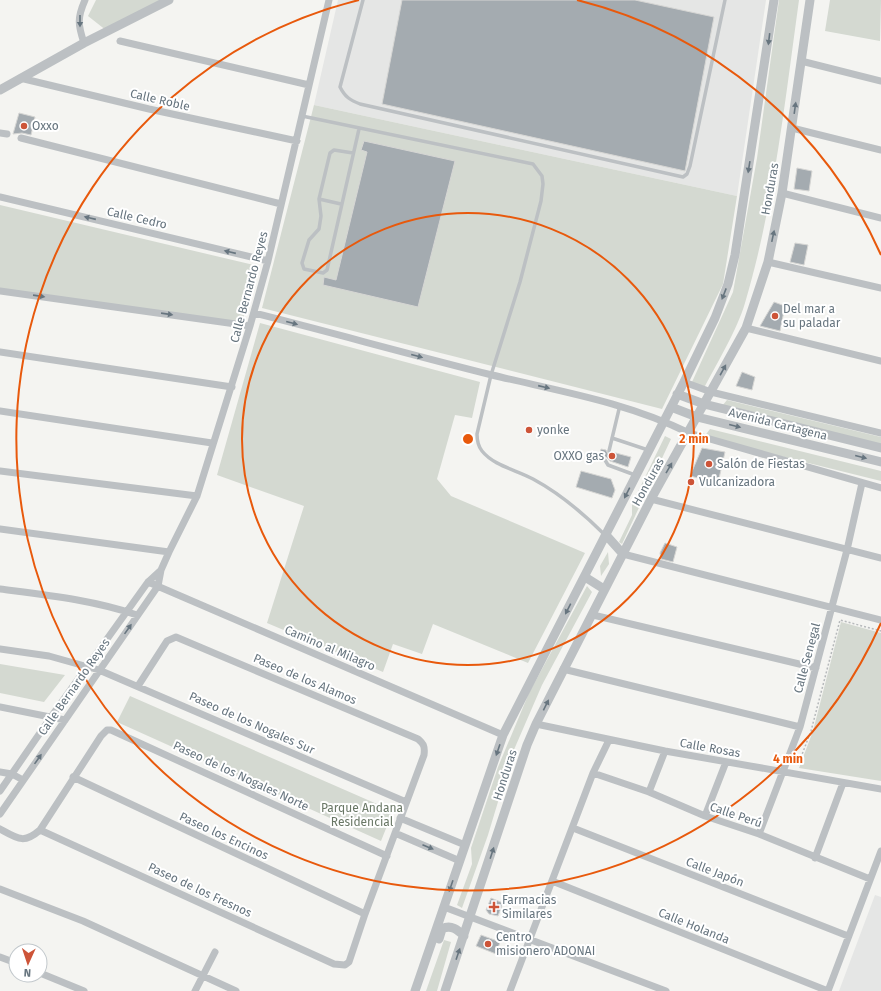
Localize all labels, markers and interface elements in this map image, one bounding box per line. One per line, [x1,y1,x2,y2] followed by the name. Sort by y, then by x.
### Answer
[77,15,83,28] one-way arrow
[766,33,772,45] one-way arrow
[129,86,191,114] street label: Calle Roble
[792,102,798,114] one-way arrow
[32,119,59,133] place label: Oxxo
[19,121,29,131] marker: Oxxo
[746,161,752,173] one-way arrow
[759,162,782,216] street label: Honduras
[106,204,168,232] street label: Calle Cedro
[84,215,96,221] one-way arrow
[227,229,271,344] street label: Calle Bernardo Reyes
[770,230,776,242] one-way arrow
[224,248,236,254] one-way arrow
[720,289,726,301] one-way arrow
[33,293,45,299] one-way arrow
[783,302,841,330] place label: Del mar a su paladar
[161,311,173,317] one-way arrow
[770,311,780,321] marker: Del mar a su paladar
[285,320,298,326] one-way arrow
[411,353,424,359] one-way arrow
[719,364,726,376] one-way arrow
[537,385,550,391] one-way arrow
[727,405,829,443] street label: Avenida Cartagena
[537,423,569,437] place label: yonke
[729,423,741,429] one-way arrow
[524,425,534,435] marker: yonke
[461,432,475,446] centre of rings
[679,432,709,446] text: 2 min
[554,449,604,463] place label: OXXO gas
[607,451,617,461] marker: OXXO gas
[629,455,667,508] street label: Honduras
[855,455,867,461] one-way arrow
[717,457,805,471] place label: Salón de Fiestas
[704,459,714,469] marker: Salón de Fiestas
[665,462,672,474] one-way arrow
[699,475,775,489] place label: Vulcanizadora
[686,477,696,487] marker: Vulcanizadora
[624,487,631,498] one-way arrow
[565,603,572,614] one-way arrow
[791,621,823,695] street label: Calle Senegal
[124,623,131,635] one-way arrow
[283,623,377,673] street label: Camino al Milagro
[35,636,113,738] street label: Calle Bernardo Reyes
[251,651,359,707] street label: Paseo de los Alamos
[187,689,317,757] street label: Paseo de los Nogales Sur
[543,699,549,710] one-way arrow
[679,736,742,760] street label: Calle Rosas
[171,738,311,814] street label: Paseo de los Nogales Norte
[495,744,501,756] one-way arrow
[490,747,520,802] street label: Honduras
[773,752,803,766] text: 4 min
[34,754,42,764] one-way arrow
[708,800,764,830] street label: Calle Perú
[321,801,403,829] park label: Parque Andana Residencial
[177,809,271,863] street label: Paseo los Encinos
[422,844,433,850] one-way arrow
[489,846,495,858] one-way arrow
[684,855,746,889] street label: Calle Japón
[146,860,254,920] street label: Paseo de los Fresnos
[448,880,454,892] one-way arrow
[502,893,557,921] place label: Farmacias Similares
[489,902,499,912] marker: Farmacias Similares
[656,905,732,947] street label: Calle Holanda
[496,930,595,958] place label: Centro misionero ADONAI
[483,939,493,949] marker: Centro misionero ADONAI
[8,943,48,983] north arrow
[455,948,461,960] one-way arrow
[24,966,31,979] text: N

